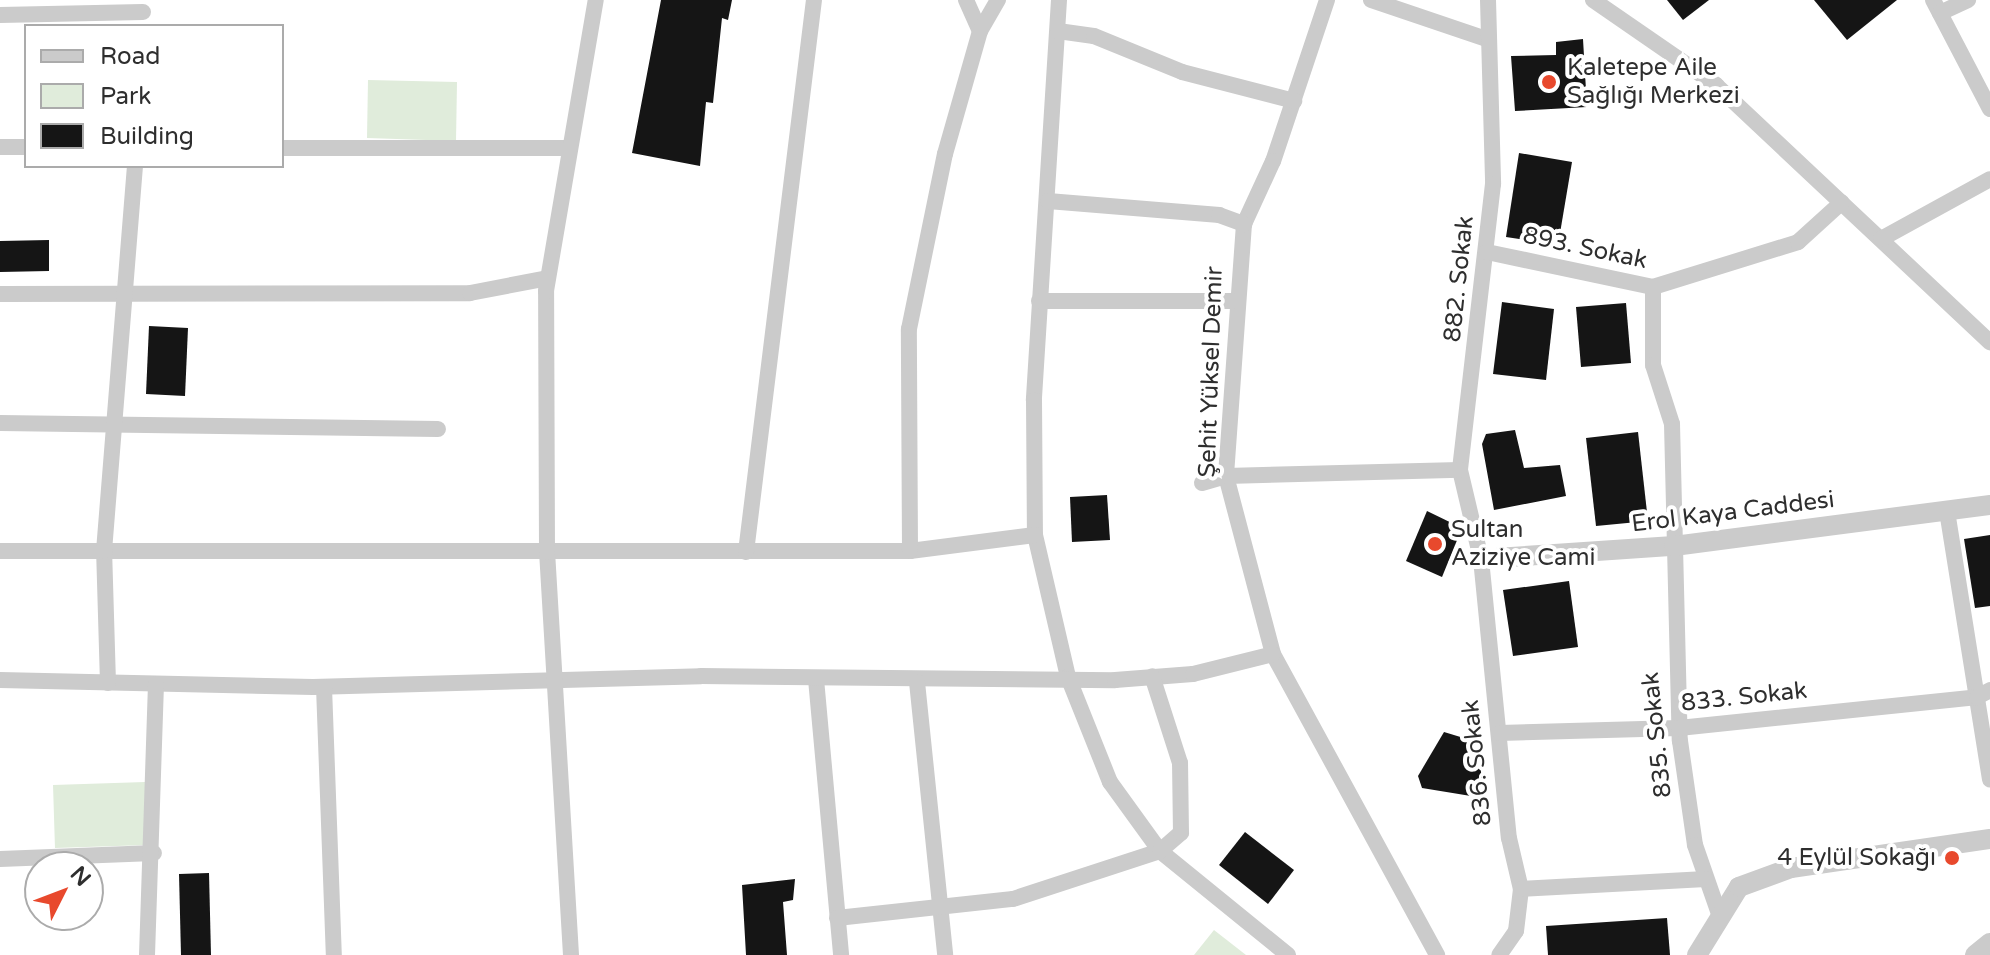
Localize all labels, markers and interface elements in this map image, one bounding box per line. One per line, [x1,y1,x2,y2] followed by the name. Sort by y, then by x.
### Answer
[24,24,284,168] legend
[100,42,160,71] text: Road
[1567,54,1740,110] place label: Kaletepe Aile Sağlığı Merkezi
[1538,71,1560,93] marker: Kaletepe Aile Sağlığı Merkezi
[100,82,151,111] text: Park
[100,122,194,151] text: Building
[1438,215,1480,343] street label: 882. Sokak
[1520,221,1650,275] street label: 893. Sokak
[1193,266,1229,478] street label: Şehit Yüksel Demir
[1630,485,1836,539] street label: Erol Kaya Caddesi
[1451,516,1595,572] place label: Sultan Aziziye Cami
[1426,535,1444,553] marker: Sultan Aziziye Cami
[1636,671,1678,799] street label: 835. Sokak
[1680,676,1808,718] street label: 833. Sokak
[1456,699,1498,827] street label: 836. Sokak
[1777,844,1936,872] place label: 4 Eylül Sokağı
[1943,849,1961,867] marker: 4 Eylül Sokağı
[24,851,104,931] north arrow
[65,861,96,892] text: N

